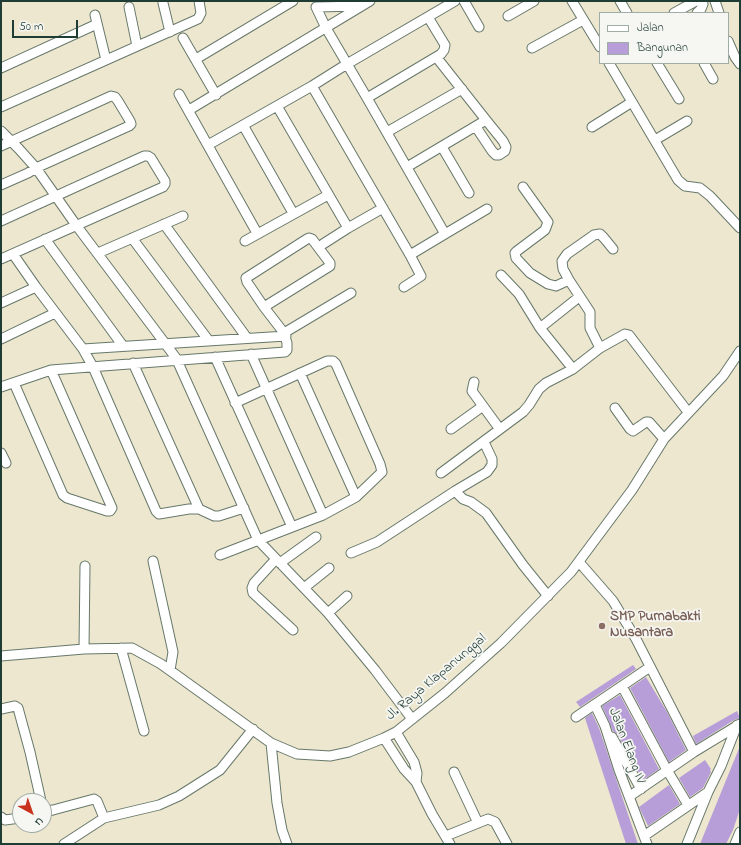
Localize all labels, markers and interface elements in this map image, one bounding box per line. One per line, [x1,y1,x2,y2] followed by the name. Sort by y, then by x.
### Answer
[14,12,80,38] scale bar
[599,12,729,64] legend
[19,18,43,36] text: 50 m
[637,19,664,37] text: Jalan
[637,39,688,57] text: Bangunan
[610,610,701,642] place label: SMP Purnabakti Nusantara
[597,621,607,631] marker: SMP Purnabakti Nusantara
[383,631,491,725] street label: Jl. Raya Klapanunggal
[604,706,648,786] street label: Jalan Elang IV
[12,793,52,833] north arrow
[31,813,47,830] text: U

